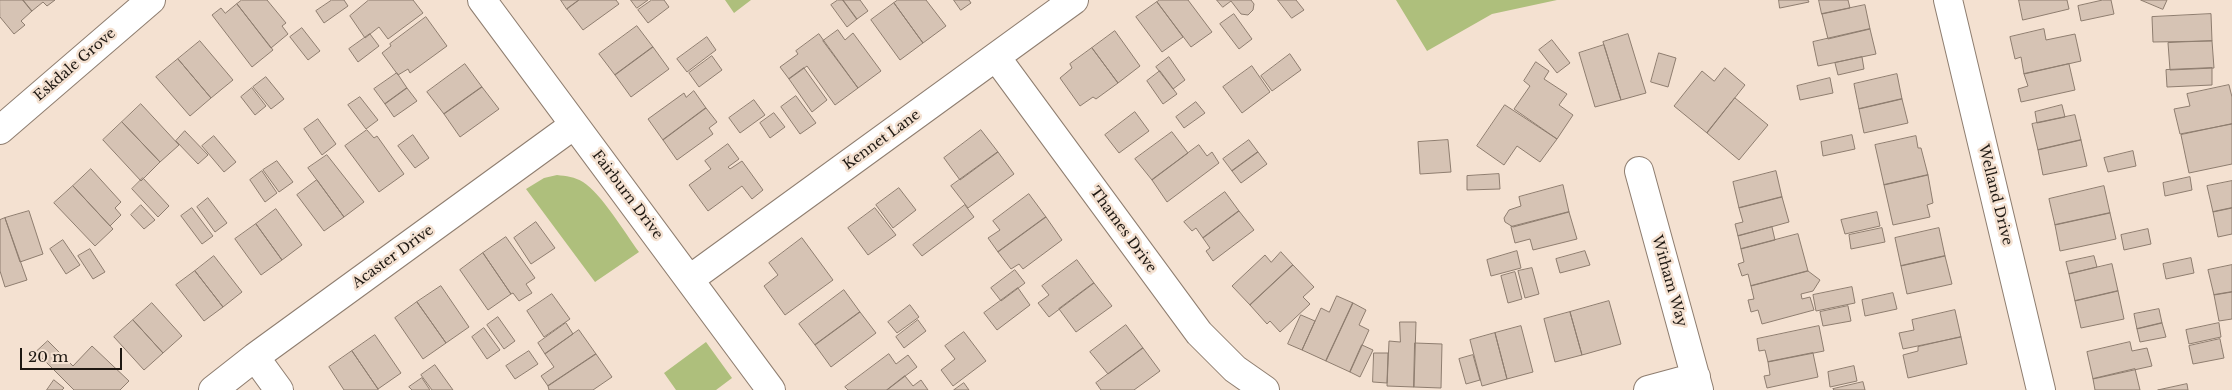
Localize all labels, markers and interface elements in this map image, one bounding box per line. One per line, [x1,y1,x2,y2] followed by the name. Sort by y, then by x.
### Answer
[31,25,119,105] street label: Eskdale Grove
[840,107,924,173] street label: Kennet Lane
[1974,143,2016,247] street label: Welland Drive
[588,147,666,243] street label: Fairburn Drive
[1086,184,1160,276] street label: Thames Drive
[349,222,437,292] street label: Acaster Drive
[1648,233,1690,329] street label: Witham Way
[22,338,125,370] scale bar
[28,347,68,366] text: 20 m

